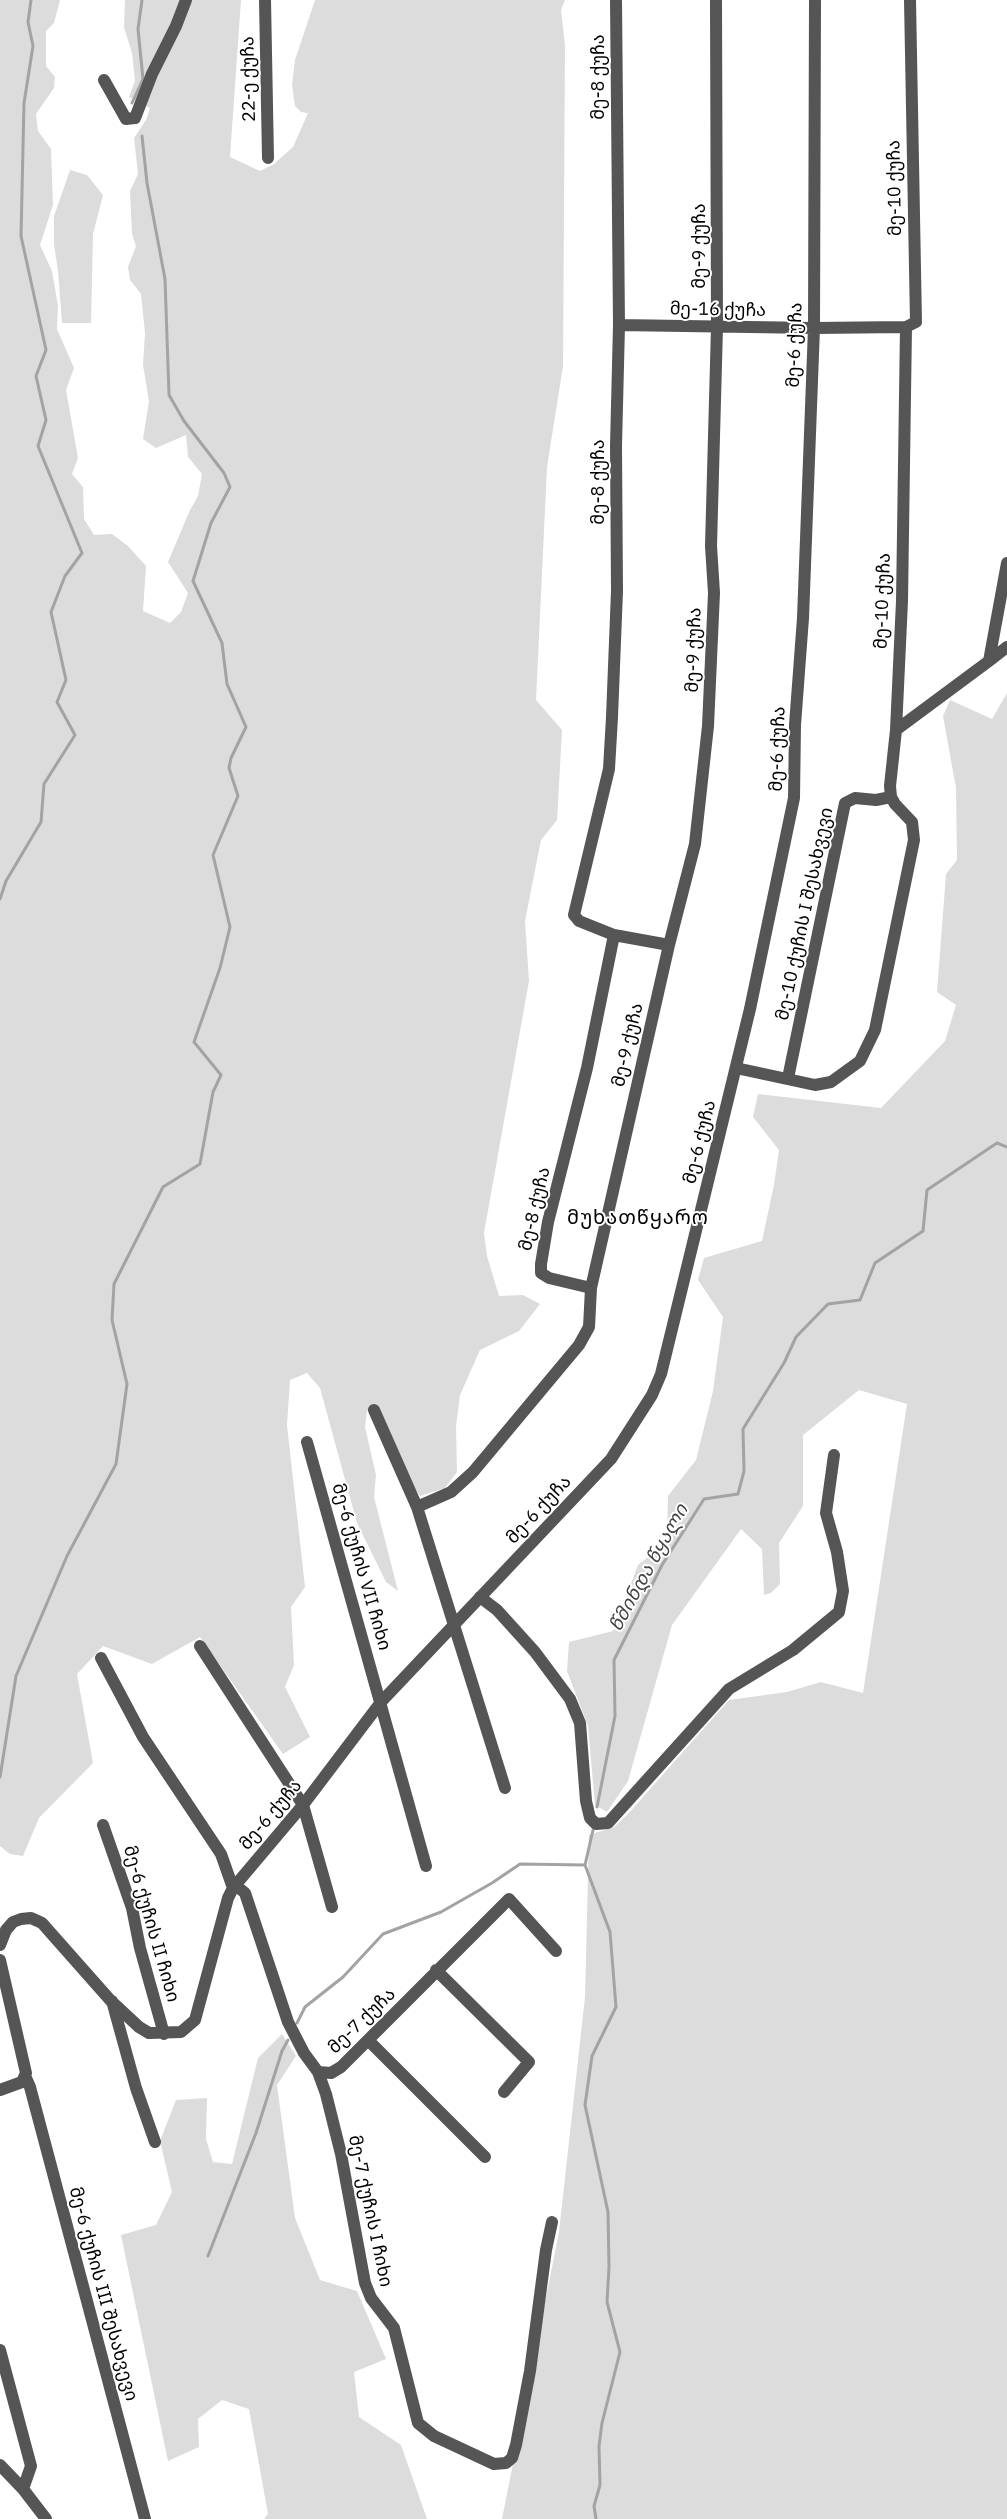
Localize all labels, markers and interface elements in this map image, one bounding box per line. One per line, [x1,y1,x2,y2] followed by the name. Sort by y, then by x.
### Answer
[588,34,610,120] street label: მე-8 ქუჩა
[237,36,261,122] street label: 22-ე ქუჩა
[883,140,907,236] street label: მე-10 ქუჩა
[689,203,711,289] street label: მე-9 ქუჩა
[670,298,766,322] street label: მე-16 ქუჩა
[783,302,807,388] street label: მე-6 ქუჩა
[588,439,610,525] street label: მე-8 ქუჩა
[871,553,895,649] street label: მე-10 ქუჩა
[682,607,706,693] street label: მე-9 ქუჩა
[766,706,790,792] street label: მე-6 ქუჩა
[772,805,838,1023] street label: მე-10 ქუჩის I შესახვევი
[608,1001,648,1089] street label: მე-9 ქუჩა
[679,1098,721,1186] street label: მე-6 ქუჩა
[515,1165,555,1253] street label: მე-8 ქუჩა
[566,1206,710,1230] district label: მუხათწყარო
[502,1471,576,1549] street label: მე-6 ქუჩა
[327,1481,395,1653] street label: მე-6 ქუჩის VII ჩიხი
[605,1500,693,1636] water label: წმინდა წყალი
[235,1775,307,1855] street label: მე-6 ქუჩა
[118,1843,184,2005] street label: მე-6 ქუჩის II ჩიხი
[324,1984,400,2058] street label: მე-7 ქუჩა
[343,2133,397,2289] street label: მე-7 ქუჩის I ჩიხი
[64,2185,142,2403] street label: მე-6 ქუჩის III შესახვევი

